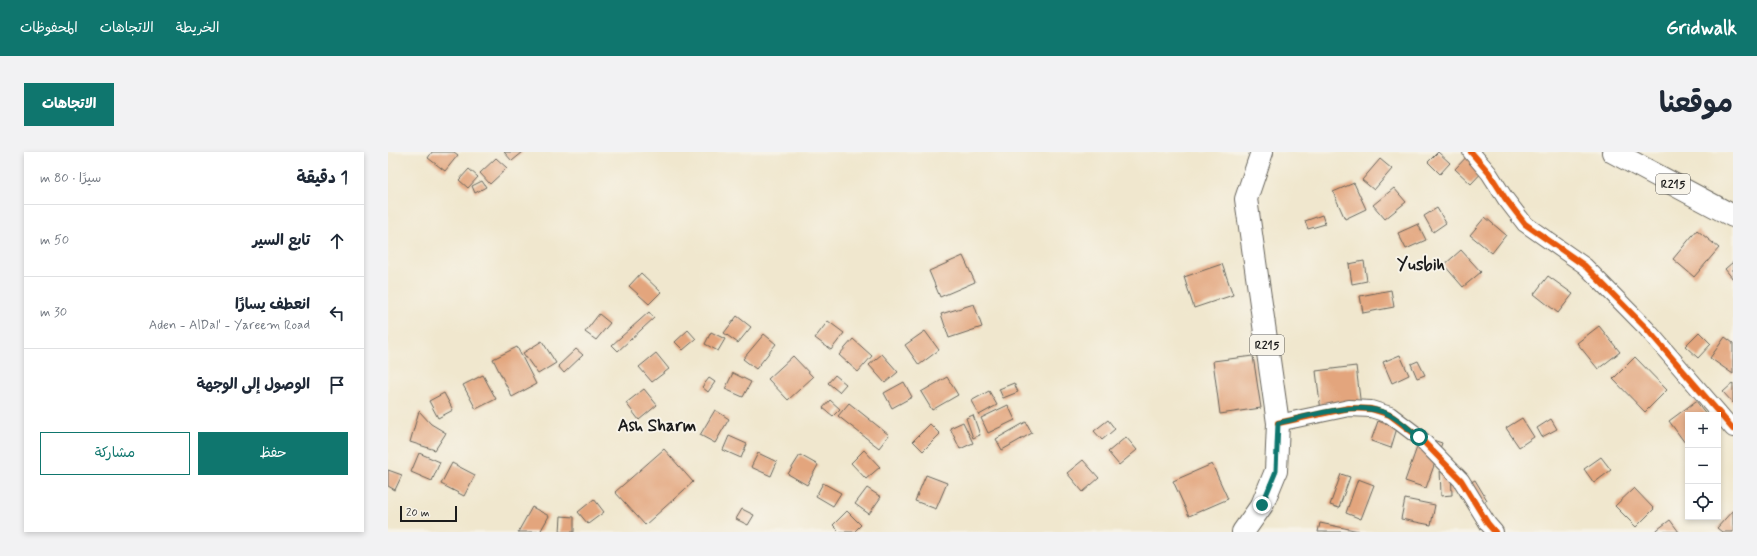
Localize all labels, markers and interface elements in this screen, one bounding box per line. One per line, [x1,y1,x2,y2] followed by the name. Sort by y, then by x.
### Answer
[1666,16,1737,41] text: Gridwalk
[20,19,78,37] text: المحفوظات
[100,19,154,37] text: الاتجاهات
[176,19,219,37] text: الخريطة
[24,83,114,126] button: الاتجاهات
[1659,86,1733,123] text: موقعنا
[297,167,348,189] text: 1 دقيقة
[40,170,101,187] text: سيرًا · 80 m
[1656,174,1690,194] road number: R215
[326,230,348,252] icon: ahead
[252,231,310,251] text: تابع السير
[40,232,69,249] text: 50 m
[1397,254,1445,276] district label: Yusbih
[235,295,310,315] text: انعطف يسارًا
[326,302,348,324] icon: left
[40,304,67,321] text: 30 m
[149,317,310,334] text: Aden - AlDal' - Yareem Road
[1250,335,1284,355] road number: R215
[326,374,348,396] icon: arrive
[196,375,310,395] text: الوصول إلى الوجهة
[1685,412,1721,520] map controls
[1685,412,1721,448] button: +
[618,415,697,437] district label: Ash Sharm
[1410,428,1428,446] route start
[40,432,190,475] button: مشاركة
[198,432,348,475] button: حفظ
[1685,448,1721,484] button: −
[1685,484,1721,520] button: locate
[1253,496,1271,514] route end
[400,504,457,523] scale bar
[406,506,429,520] text: 20 m

